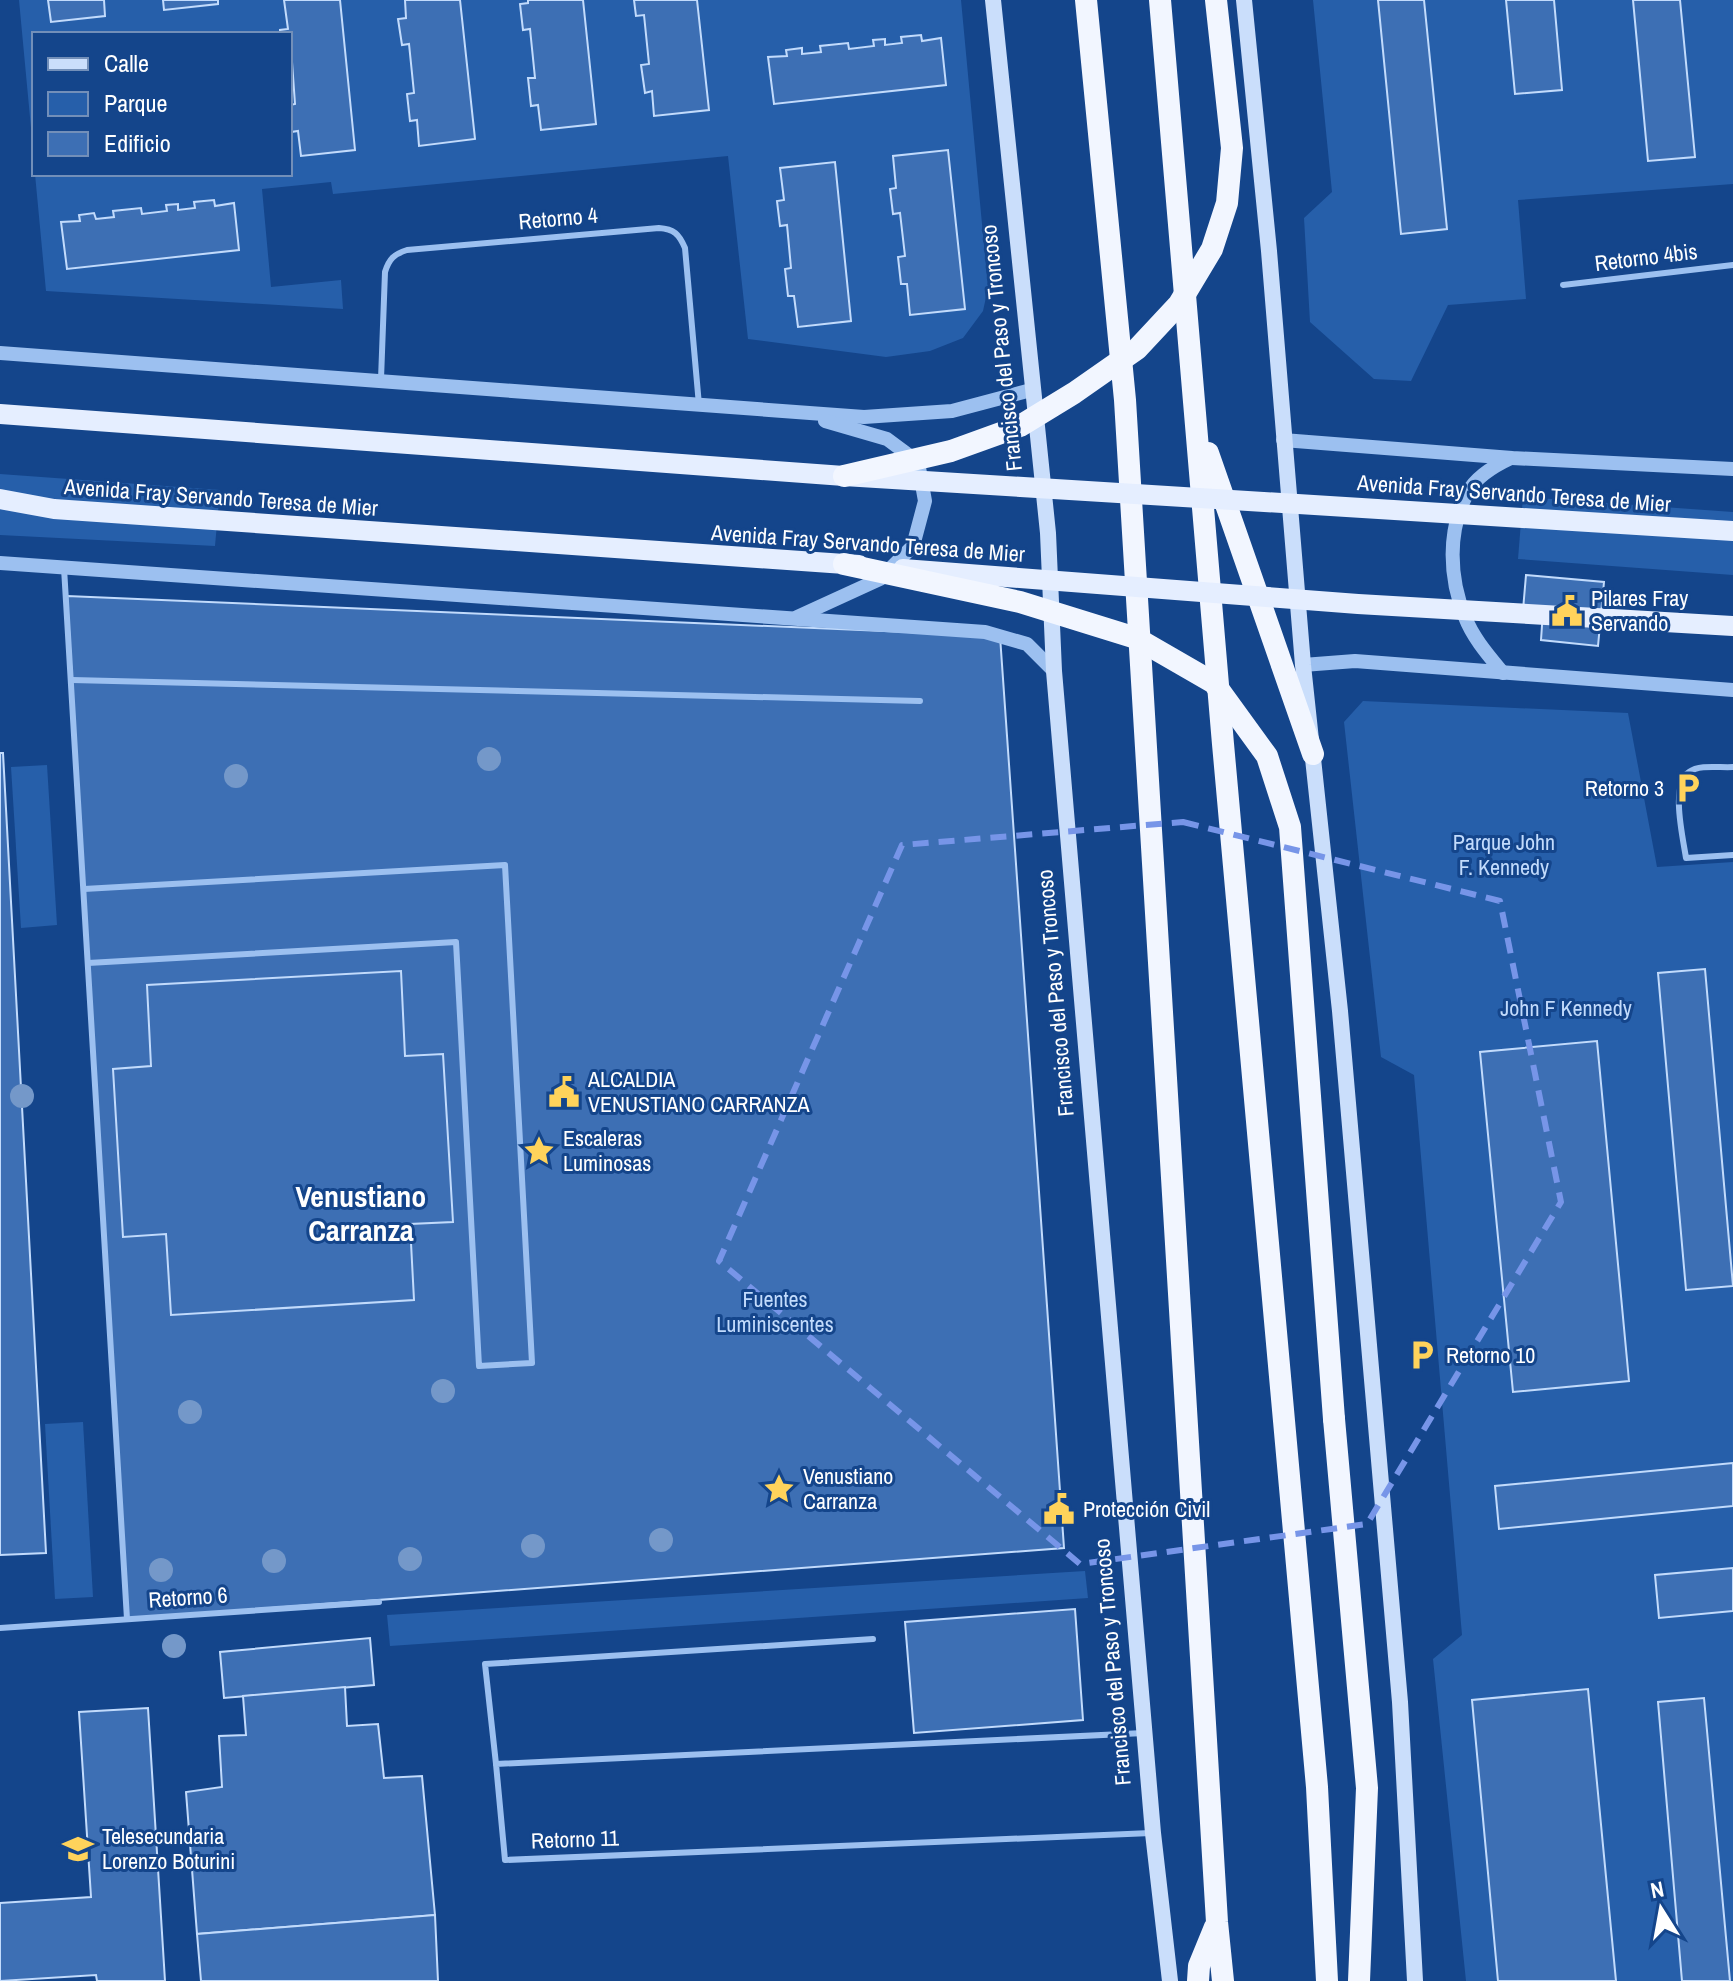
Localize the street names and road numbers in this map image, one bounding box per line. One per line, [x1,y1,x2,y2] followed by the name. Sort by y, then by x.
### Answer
[517,200,599,236] street label: Retorno 4
[973,223,1029,473] street label: Francisco del Paso y Troncoso
[1593,236,1699,278] street label: Retorno 4bis
[1355,467,1672,519] street label: Avenida Fray Servando Teresa de Mier
[62,471,379,523] street label: Avenida Fray Servando Teresa de Mier
[709,517,1026,569] street label: Avenida Fray Servando Teresa de Mier
[1029,868,1081,1118] street label: Francisco del Paso y Troncoso
[1086,1537,1138,1787] street label: Francisco del Paso y Troncoso
[147,1579,229,1615] street label: Retorno 6
[531,1822,619,1856] street label: Retorno 11

